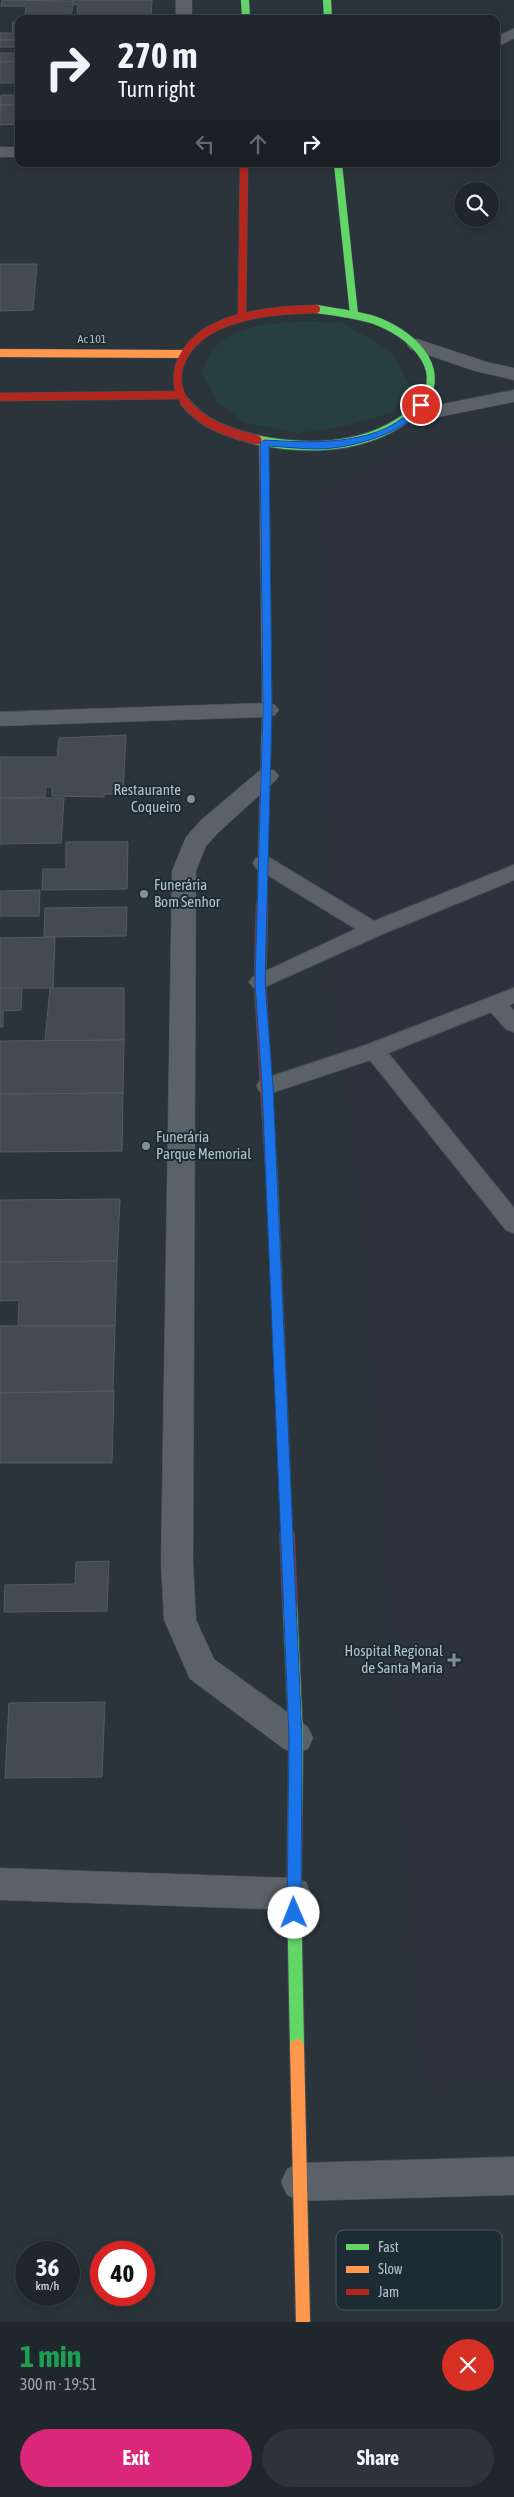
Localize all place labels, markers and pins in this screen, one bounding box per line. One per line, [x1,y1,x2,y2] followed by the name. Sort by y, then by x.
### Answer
[400,384,442,426] pin
[113,781,181,815] place label: Restaurante Coqueiro
[185,793,197,805] marker: Restaurante Coqueiro
[154,876,221,910] place label: Funerária Bom Senhor
[138,888,150,900] marker: Funerária Bom Senhor
[156,1128,251,1162] place label: Funerária Parque Memorial
[140,1140,152,1152] marker: Funerária Parque Memorial
[345,1642,443,1676] place label: Hospital Regional de Santa Maria
[447,1653,461,1667] marker: Hospital Regional de Santa Maria

